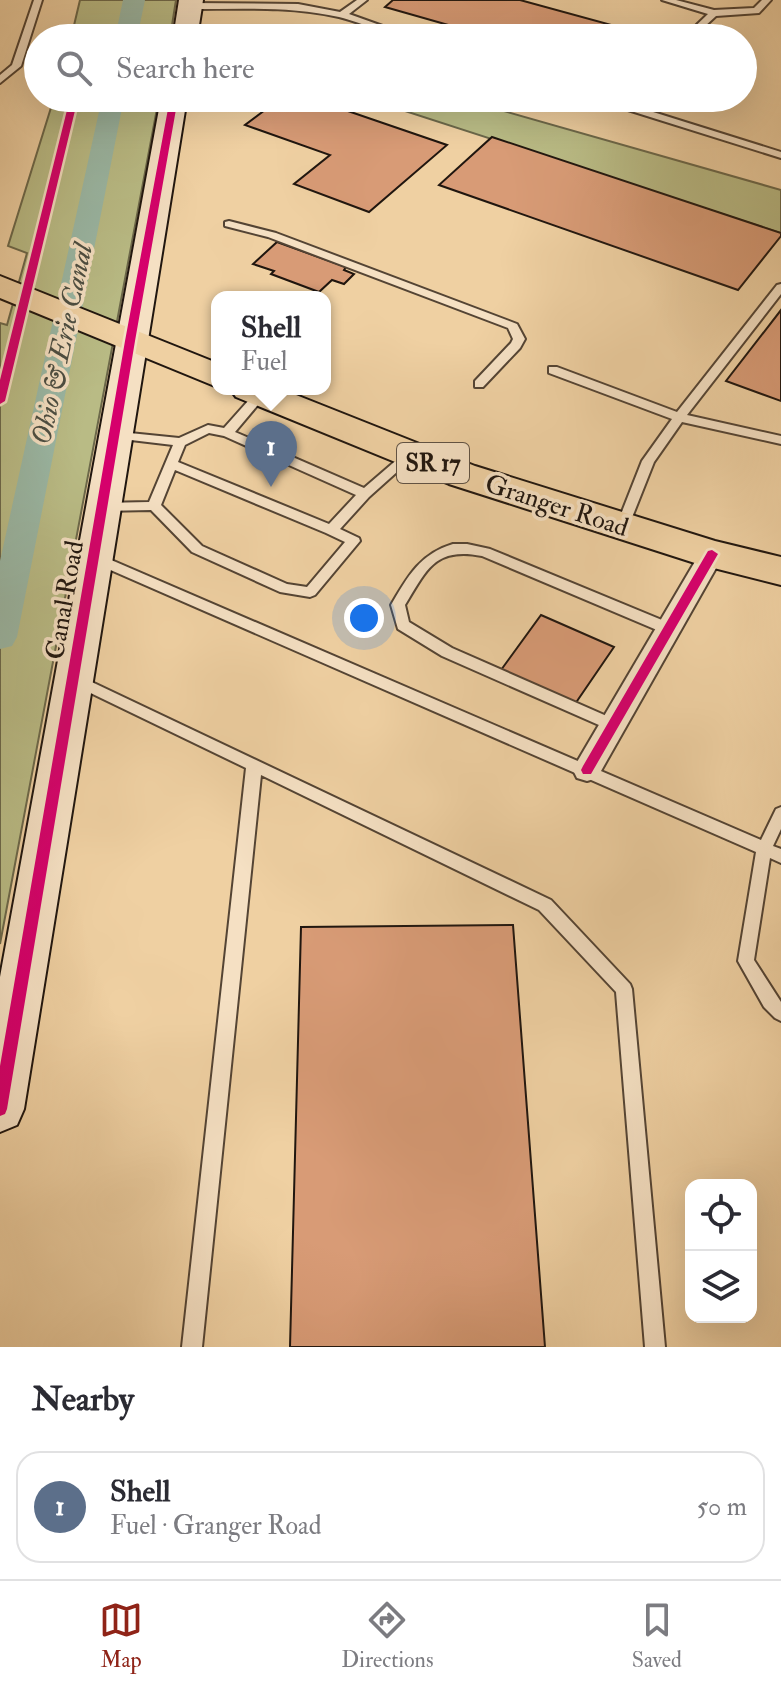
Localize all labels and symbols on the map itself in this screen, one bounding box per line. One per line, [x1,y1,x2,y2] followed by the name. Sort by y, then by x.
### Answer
[24,238,101,448] water label: Ohio & Erie Canal
[245,421,297,487] pin: 1
[397,443,469,483] road number: SR 17
[481,468,633,544] street label: Granger Road
[39,538,91,662] street label: Canal Road
[344,598,384,638] your location

